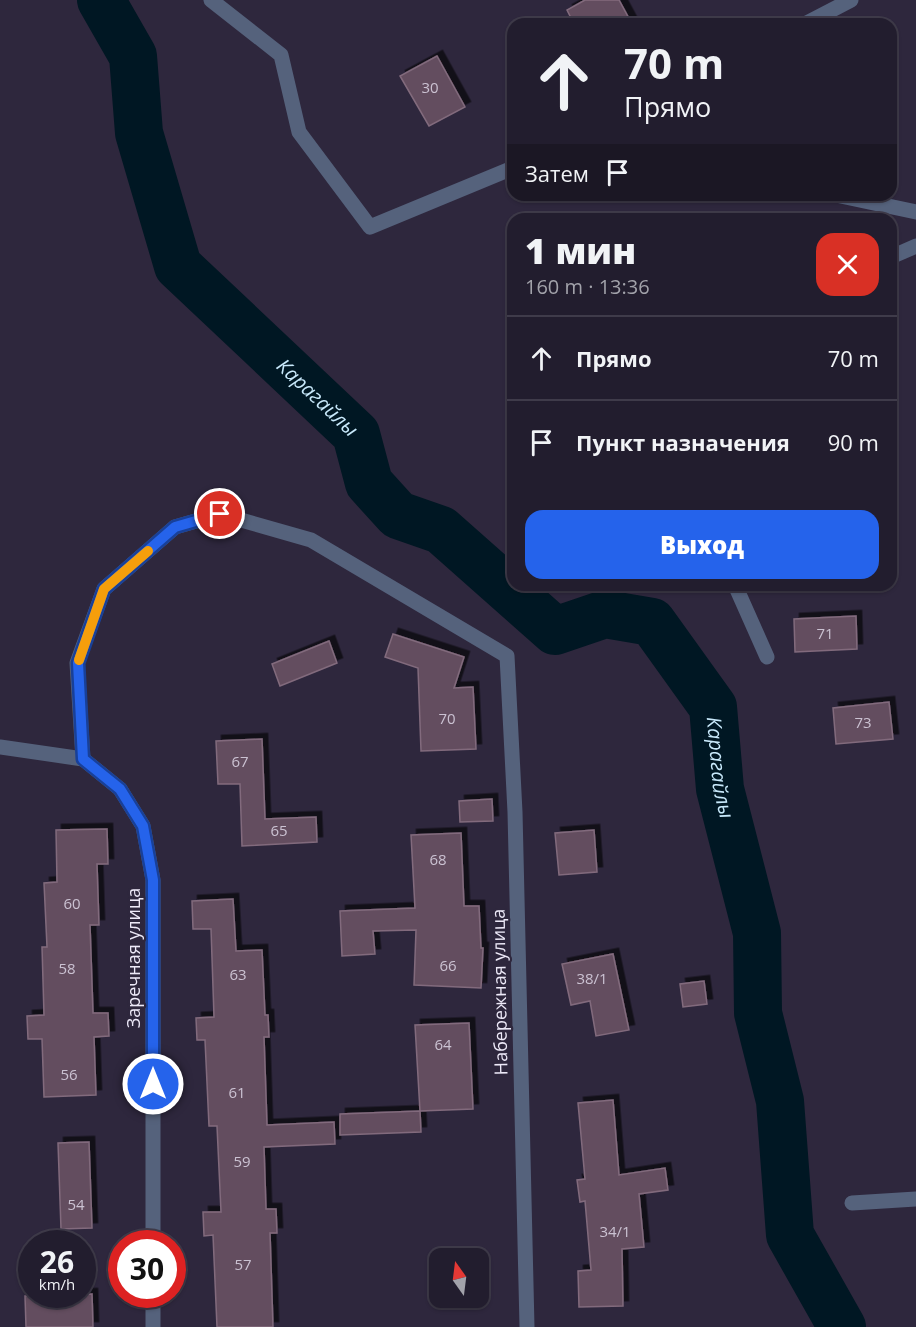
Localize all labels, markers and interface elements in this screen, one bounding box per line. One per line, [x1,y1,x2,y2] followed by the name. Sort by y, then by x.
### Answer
[624,34,724,91] text: 70 m
[525,42,603,120] icon: ahead
[421,77,439,97] house number: 30
[624,88,711,125] text: Прямо
[601,156,634,189] icon: arrive
[525,158,589,188] text: Затем
[525,226,636,275] text: 1 мин
[816,233,879,296] button: close
[525,273,650,300] text: 160 m · 13:36
[525,342,558,375] icon: ahead
[576,343,652,373] text: Прямо
[828,343,879,373] text: 70 m
[271,352,364,442] water label: Карагайлы
[525,426,558,459] icon: arrive
[576,427,790,457] text: Пункт назначения
[828,427,879,457] text: 90 m
[194,488,245,539] pin
[203,497,236,530] icon: arrive
[525,510,879,579] button: Выход
[816,623,834,643] house number: 71
[438,708,456,728] house number: 70
[854,712,872,732] house number: 73
[701,716,741,821] water label: Карагайлы
[231,751,249,771] house number: 67
[270,820,288,840] house number: 65
[429,849,447,869] house number: 68
[121,888,145,1028] street label: Заречная улица
[63,893,81,913] house number: 60
[486,909,512,1075] street label: Набережная улица
[439,955,457,975] house number: 66
[58,958,76,978] house number: 58
[229,964,247,984] house number: 63
[576,968,608,988] house number: 38/1
[434,1034,452,1054] house number: 64
[121,1052,185,1116] position arrow
[60,1064,78,1084] house number: 56
[228,1082,246,1102] house number: 61
[233,1151,251,1171] house number: 59
[67,1194,85,1214] house number: 54
[599,1221,631,1241] house number: 34/1
[108,1230,186,1308] speed limit sign: 30
[40,1241,74,1282] text: 26
[429,1248,489,1308] north arrow
[429,1248,489,1308] map controls
[234,1254,252,1274] house number: 57
[39,1274,75,1294] text: km/h

